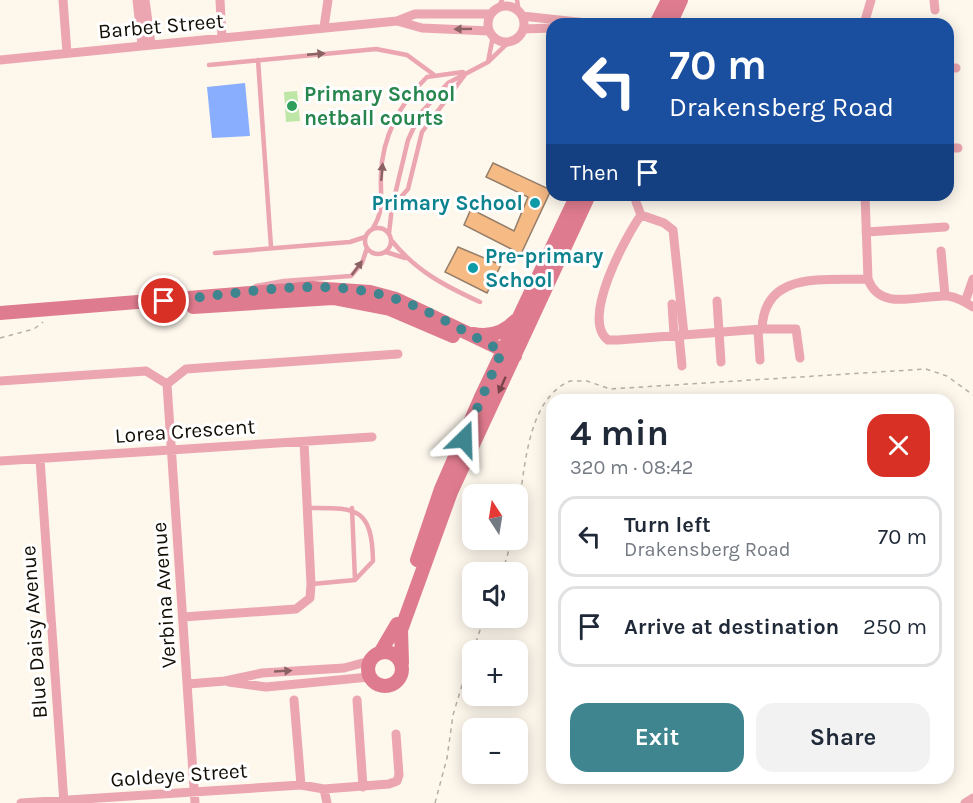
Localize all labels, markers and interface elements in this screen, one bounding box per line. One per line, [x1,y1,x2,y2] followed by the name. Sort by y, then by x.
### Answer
[97,9,225,43] street label: Barbet Street
[453,24,472,34] one-way arrow
[669,40,767,90] text: 70 m
[570,42,648,120] icon: left
[307,49,326,59] one-way arrow
[304,82,455,130] place label: Primary School netball courts
[669,91,894,123] text: Drakensberg Road
[285,99,299,113] marker: Primary School netball courts
[631,156,664,189] icon: arrive
[570,160,619,186] text: Then
[377,163,387,182] one-way arrow
[372,191,523,215] place label: Primary School
[528,196,542,210] marker: Primary School
[485,244,604,292] place label: Pre-primary School
[351,260,363,276] one-way arrow
[466,261,480,275] marker: Pre-primary School
[138,275,189,326] pin
[147,284,180,317] icon: arrive
[497,376,507,394] one-way arrow
[432,407,496,471] position arrow
[570,412,669,454] text: 4 min
[114,414,256,448] street label: Lorea Crescent
[867,414,930,477] button: close
[570,456,693,479] text: 320 m · 08:42
[462,484,528,550] north arrow
[462,484,528,784] map controls
[624,512,711,538] text: Turn left
[573,520,606,553] icon: left
[147,521,181,669] street label: Verbina Avenue
[878,524,927,550] text: 70 m
[624,538,791,561] text: Drakensberg Road
[16,545,52,719] street label: Blue Daisy Avenue
[462,562,528,628] button: sound
[573,610,606,643] icon: arrive
[624,614,839,640] text: Arrive at destination
[863,614,927,640] text: 250 m
[462,640,528,706] button: +
[273,667,292,676] one-way arrow
[570,703,744,772] button: Exit
[756,703,930,772] button: Share
[462,718,528,784] button: −
[110,758,248,792] street label: Goldeye Street

